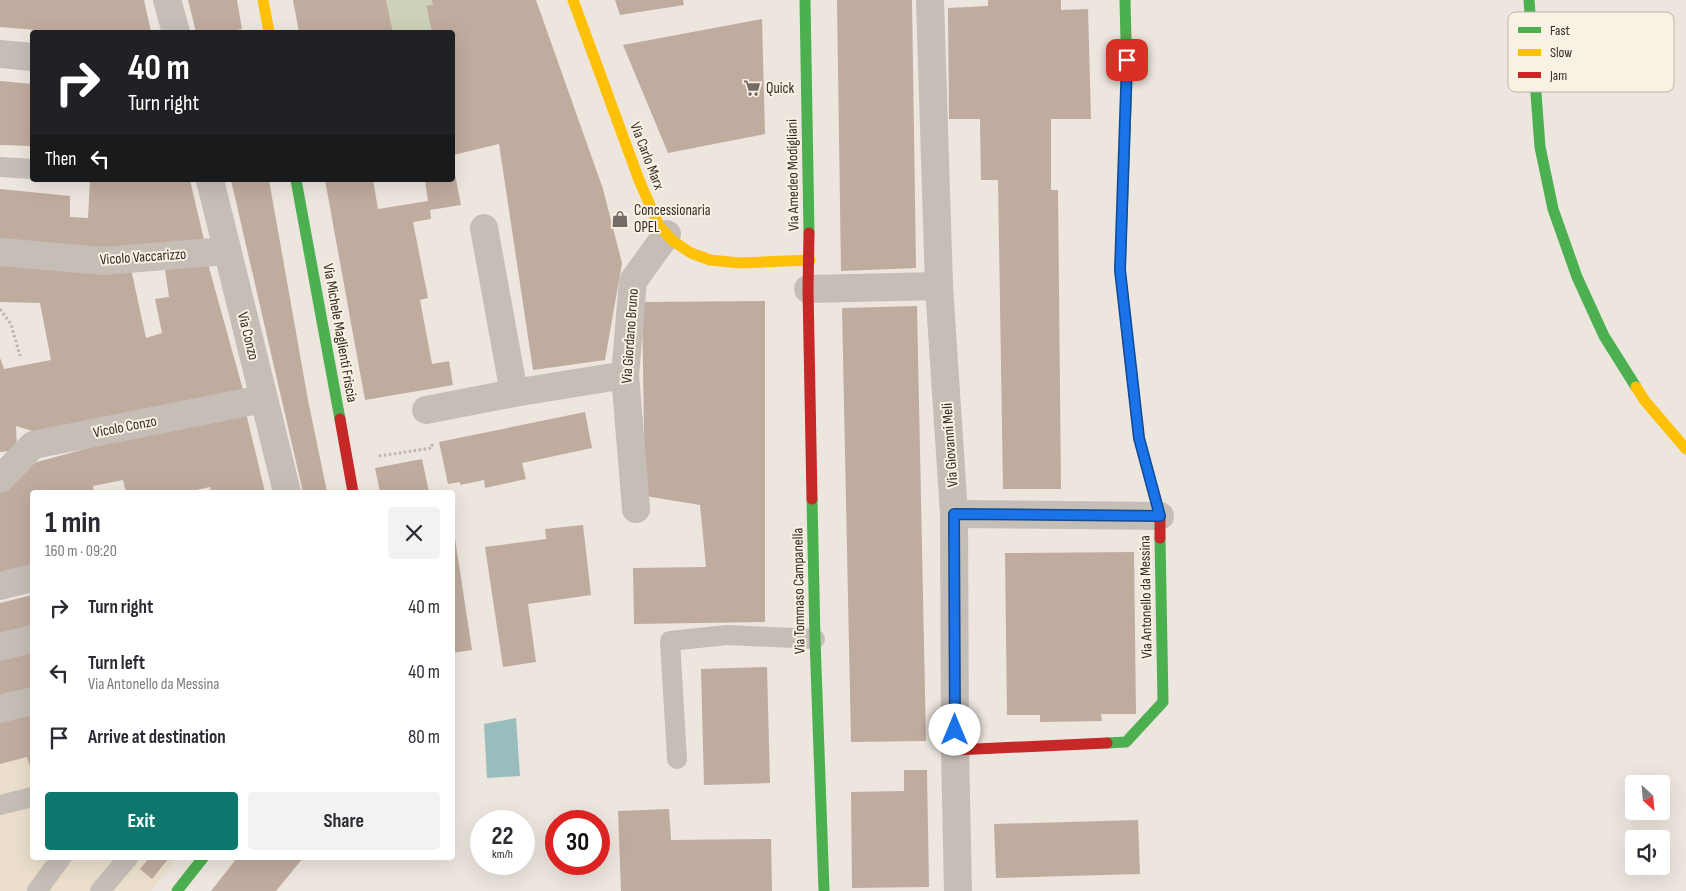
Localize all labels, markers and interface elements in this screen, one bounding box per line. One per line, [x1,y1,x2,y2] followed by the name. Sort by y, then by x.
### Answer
[1508,12,1674,92] legend
[1550,22,1570,39] text: Fast
[1106,39,1148,81] pin
[1550,44,1572,61] text: Slow
[1113,46,1141,74] icon: arrive
[128,47,190,90] text: 40 m
[45,50,110,115] icon: right
[1549,67,1567,84] text: Jam
[742,78,762,98] supermarket icon: Quick
[766,79,794,98] place label: Quick
[128,90,199,117] text: Turn right
[783,119,803,231] street label: Via Amedeo Modigliani
[625,120,669,193] street label: Via Carlo Marx
[86,145,114,173] icon: left
[45,148,76,171] text: Then
[634,201,711,237] place label: Concessionaria OPEL
[610,209,630,229] shop icon: Concessionaria OPEL
[99,245,187,269] street label: Vicolo Vaccarizzo
[318,262,362,404] street label: Via Michele Maglienti Friscia
[617,288,643,384] street label: Via Giordano Bruno
[233,310,263,362] street label: Via Conzo
[938,402,962,488] street label: Via Giovanni Meli
[92,412,158,442] street label: Vicolo Conzo
[45,505,101,541] text: 1 min
[388,507,440,559] button: close
[788,527,810,654] street label: Via Tommaso Campanella
[1135,535,1157,659] street label: Via Antonello da Messina
[45,542,117,561] text: 160 m · 09:20
[45,594,73,622] icon: right
[88,596,153,619] text: Turn right
[408,596,440,619] text: 40 m
[88,652,145,675] text: Turn left
[45,659,73,687] icon: left
[408,661,440,684] text: 40 m
[88,675,219,694] text: Via Antonello da Messina
[928,703,980,755] position arrow
[45,724,73,752] icon: arrive
[88,726,226,749] text: Arrive at destination
[408,726,440,749] text: 80 m
[1625,775,1670,820] north arrow
[1625,775,1670,875] map controls
[45,792,238,850] button: Exit
[248,792,440,850] button: Share
[545,810,610,875] speed limit sign: 30
[492,821,513,852] text: 22
[1625,830,1670,875] button: sound
[492,847,513,862] text: km/h

